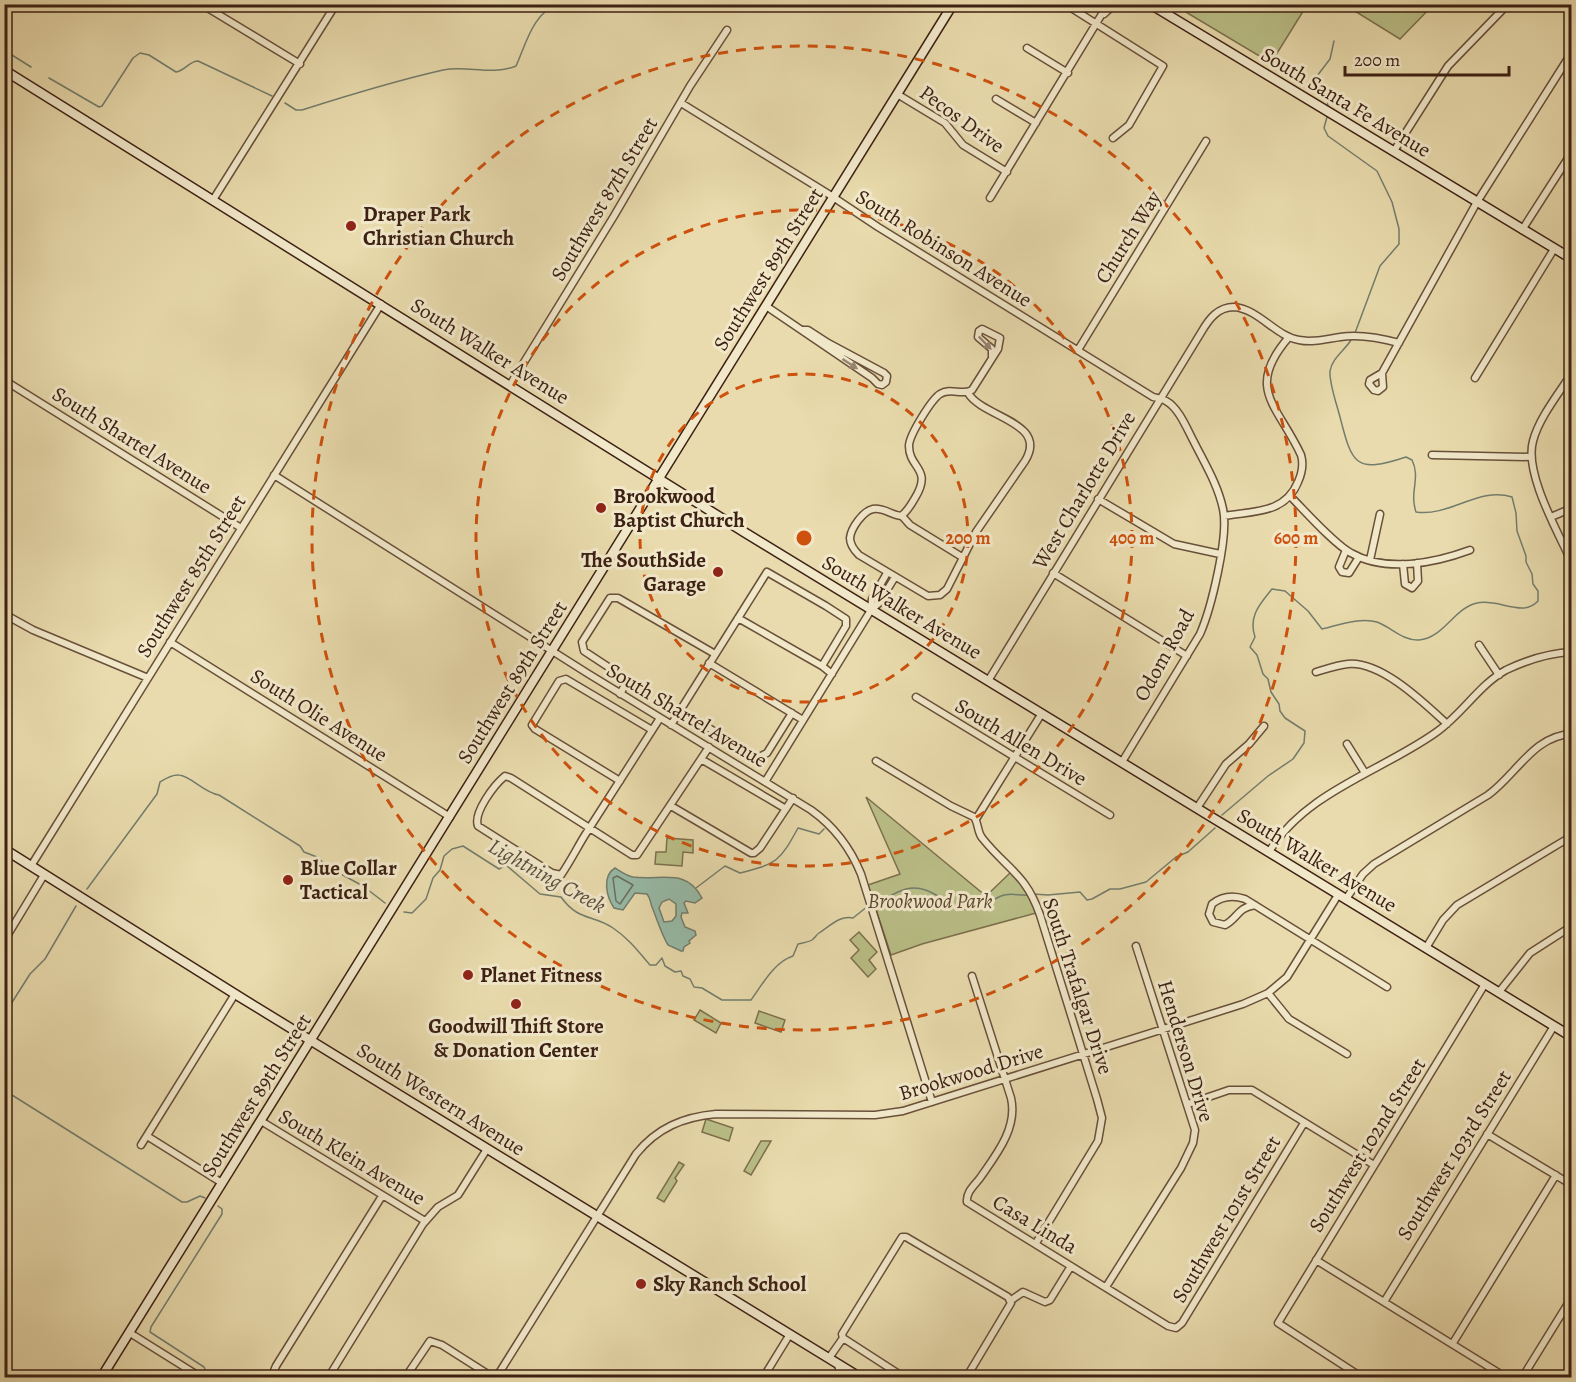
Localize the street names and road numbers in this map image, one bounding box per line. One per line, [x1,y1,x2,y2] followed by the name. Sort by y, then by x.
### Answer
[1256,40,1436,164] street label: South Santa Fe Avenue
[914,79,1010,159] street label: Pecos Drive
[544,112,664,286] street label: Southwest 87th Street
[706,182,830,356] street label: Southwest 89th Street
[851,182,1037,314] street label: South Robinson Avenue
[1088,185,1168,289] street label: Church Way
[405,291,575,411] street label: South Walker Avenue
[47,380,217,500] street label: South Shartel Avenue
[1025,406,1142,575] street label: West Charlotte Drive
[130,489,252,663] street label: Southwest 85th Street
[817,548,987,666] street label: South Walker Avenue
[450,595,574,769] street label: Southwest 89th Street
[1127,603,1201,706] street label: Odom Road
[601,656,773,774] street label: South Shartel Avenue
[245,662,393,768] street label: South Olie Avenue
[950,692,1092,792] street label: South Allen Drive
[1232,801,1402,919] street label: South Walker Avenue
[1036,894,1120,1078] street label: South Trafalgar Drive
[1151,977,1221,1125] street label: Henderson Drive
[194,1008,318,1182] street label: Southwest 89th Street
[352,1036,530,1162] street label: South Western Avenue
[895,1037,1047,1107] street label: Brookwood Drive
[1302,1052,1432,1237] street label: Southwest 102nd Street
[1390,1065,1518,1245] street label: Southwest 103rd Street
[273,1102,431,1212] street label: South Klein Avenue
[1165,1130,1287,1308] street label: Southwest 101st Street
[987,1188,1083,1260] street label: Casa Linda

